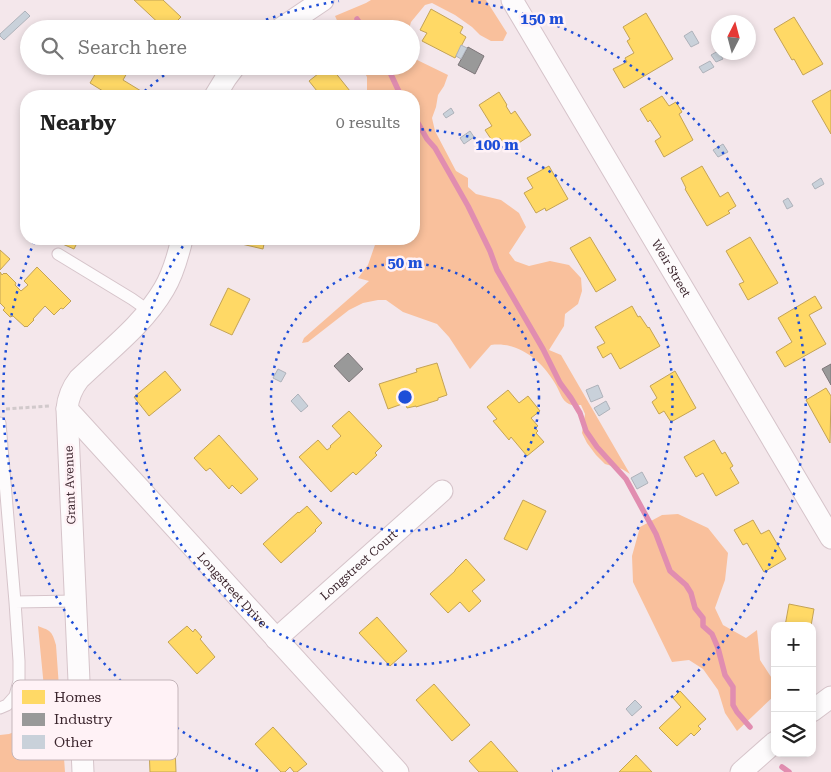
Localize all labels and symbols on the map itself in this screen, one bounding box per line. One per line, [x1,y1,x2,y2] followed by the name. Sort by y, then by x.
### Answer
[520,10,564,28] text: 150 m
[711,15,756,60] north arrow
[475,136,519,154] text: 100 m
[649,237,694,300] street label: Weir Street
[387,254,423,272] text: 50 m
[396,388,414,406] centre of rings
[62,445,78,525] street label: Grant Avenue
[317,527,401,603] street label: Longstreet Court
[194,550,270,631] street label: Longstreet Drive
[12,680,178,760] legend
[54,689,102,705] text: Homes
[54,711,113,727] text: Industry
[54,734,93,750] text: Other

